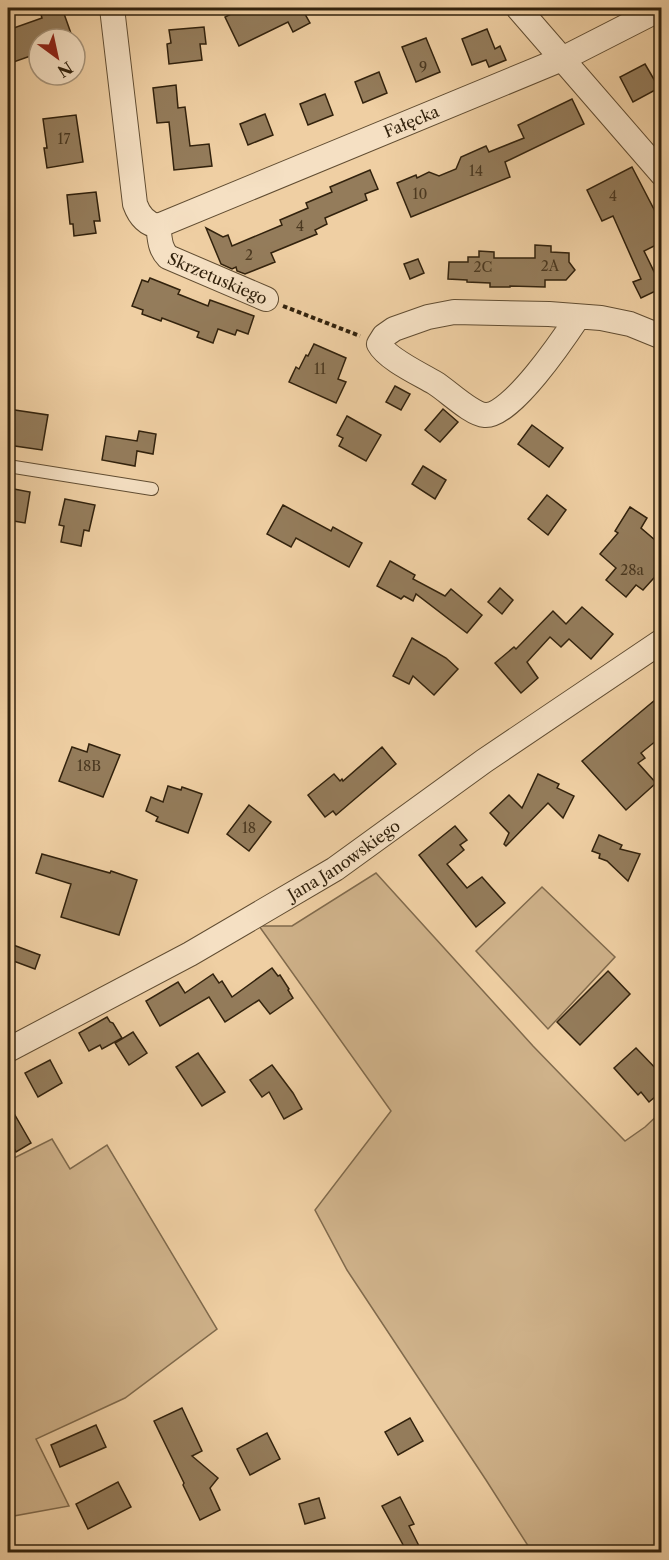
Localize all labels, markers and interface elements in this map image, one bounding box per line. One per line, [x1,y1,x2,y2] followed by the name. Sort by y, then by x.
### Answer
[27,27,87,87] north arrow
[54,57,76,82] text: N
[419,58,427,76] house number: 9
[381,101,442,142] street label: Fałęcka
[58,130,70,148] house number: 17
[469,162,483,180] house number: 14
[413,185,427,203] house number: 10
[609,187,617,205] house number: 4
[296,217,304,235] house number: 4
[245,246,253,264] house number: 2
[165,248,271,309] street label: Skrzetuskiego
[541,257,560,275] house number: 2A
[474,258,492,276] house number: 2C
[314,360,326,378] house number: 11
[620,561,644,579] house number: 28a
[77,757,101,775] house number: 18B
[281,815,404,906] street label: Jana Janowskiego
[242,819,256,837] house number: 18

